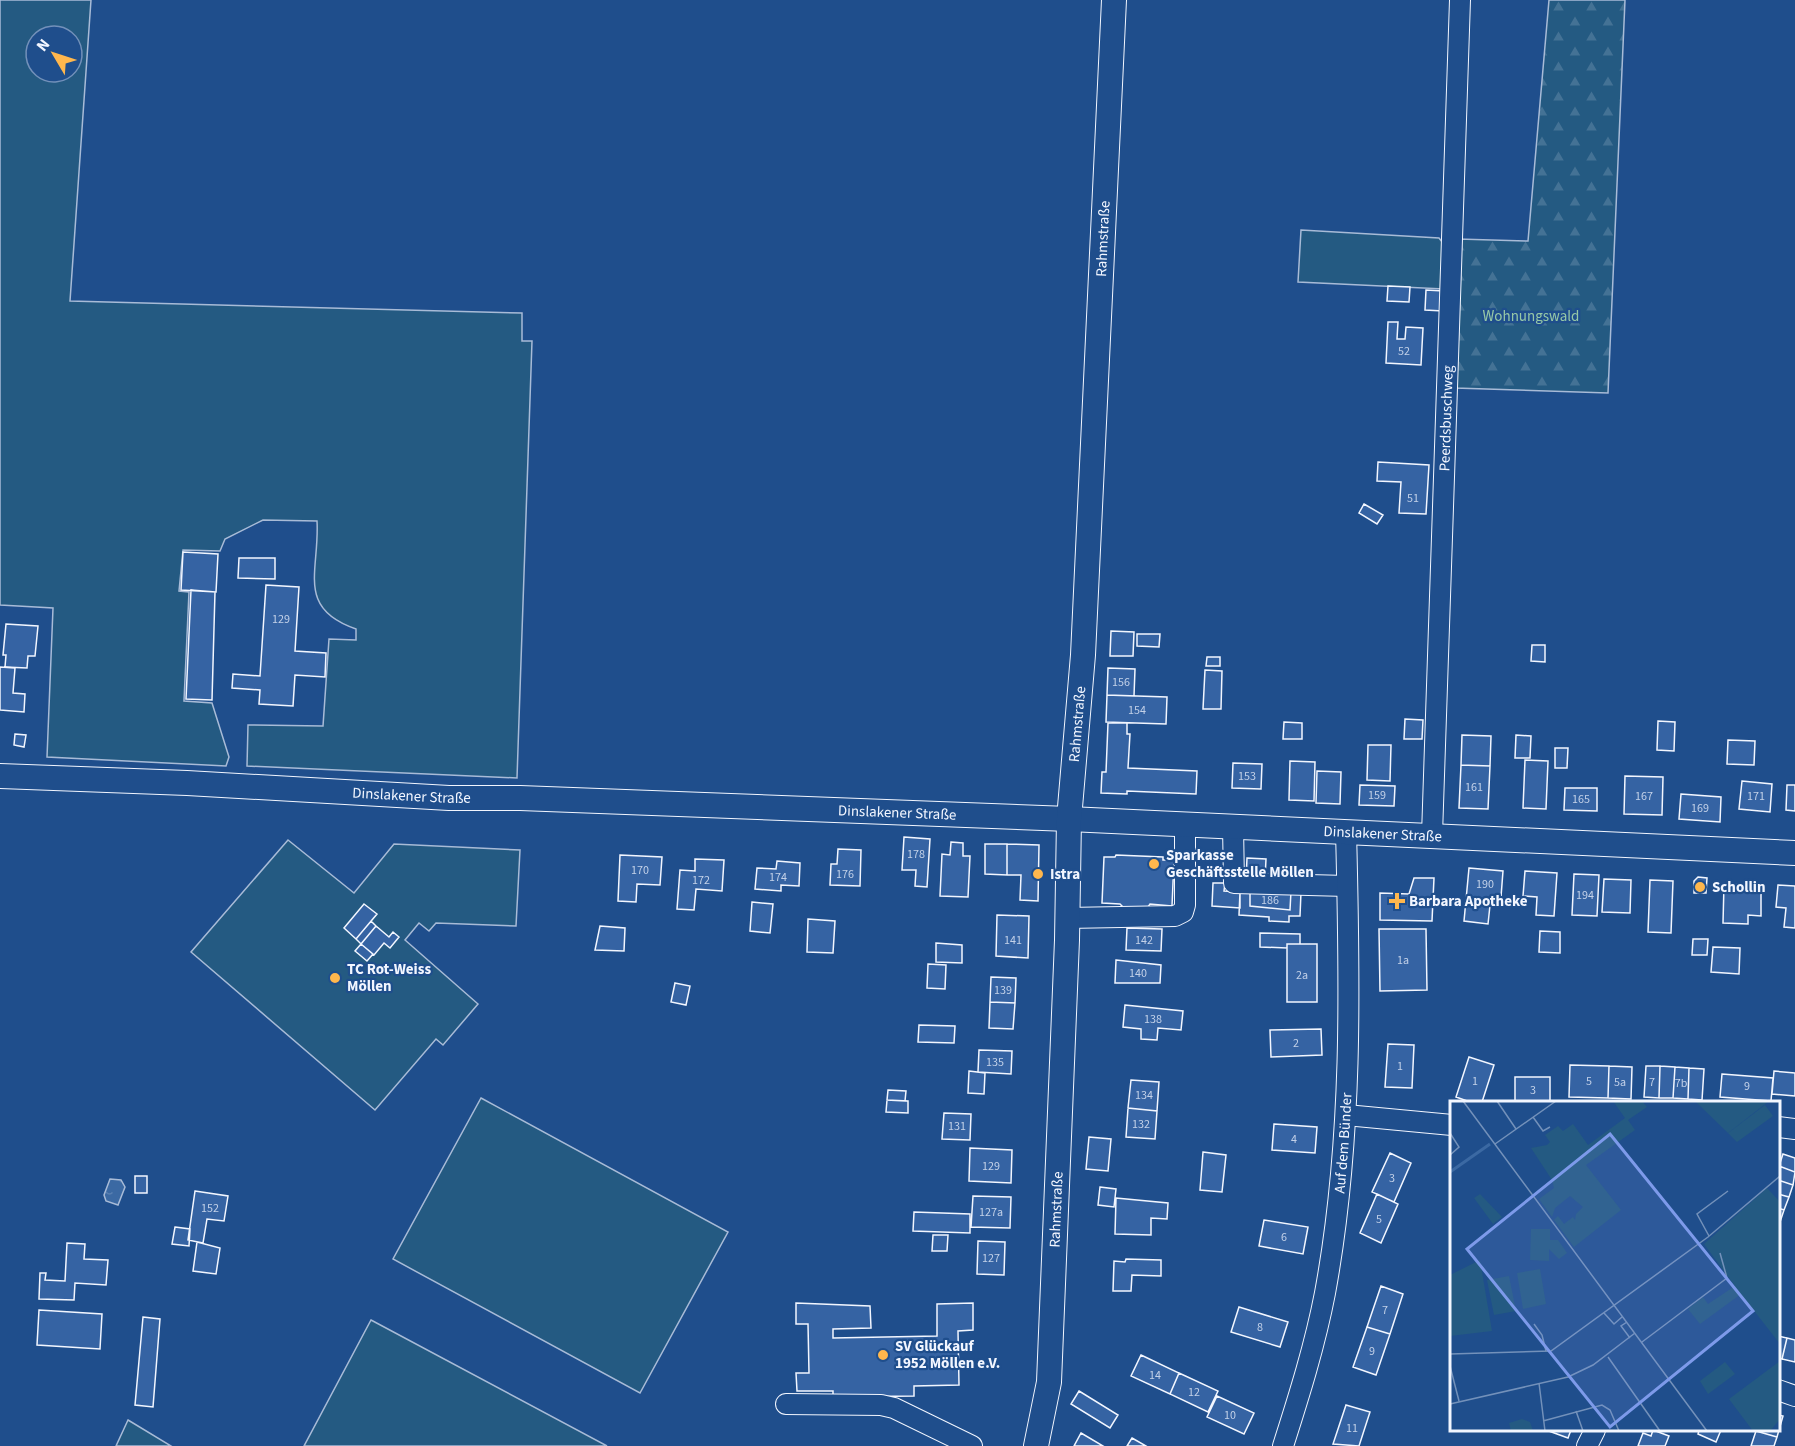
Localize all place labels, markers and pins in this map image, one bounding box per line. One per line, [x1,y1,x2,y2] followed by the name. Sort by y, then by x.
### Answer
[1166,845,1314,883] place label: Sparkasse Geschäftsstelle Möllen
[1147,857,1161,871] marker: Sparkasse Geschäftsstelle Möllen
[1050,864,1080,885] place label: Istra
[1031,867,1045,881] marker: Istra
[1712,877,1766,898] place label: Schollin
[1693,880,1707,894] marker: Schollin
[1409,891,1528,912] place label: Barbara Apotheke
[1390,894,1404,908] marker: Barbara Apotheke
[347,959,431,997] place label: TC Rot-Weiss Möllen
[328,971,342,985] marker: TC Rot-Weiss Möllen
[895,1336,1000,1374] place label: SV Glückauf 1952 Möllen e.V.
[876,1348,890,1362] marker: SV Glückauf 1952 Möllen e.V.

